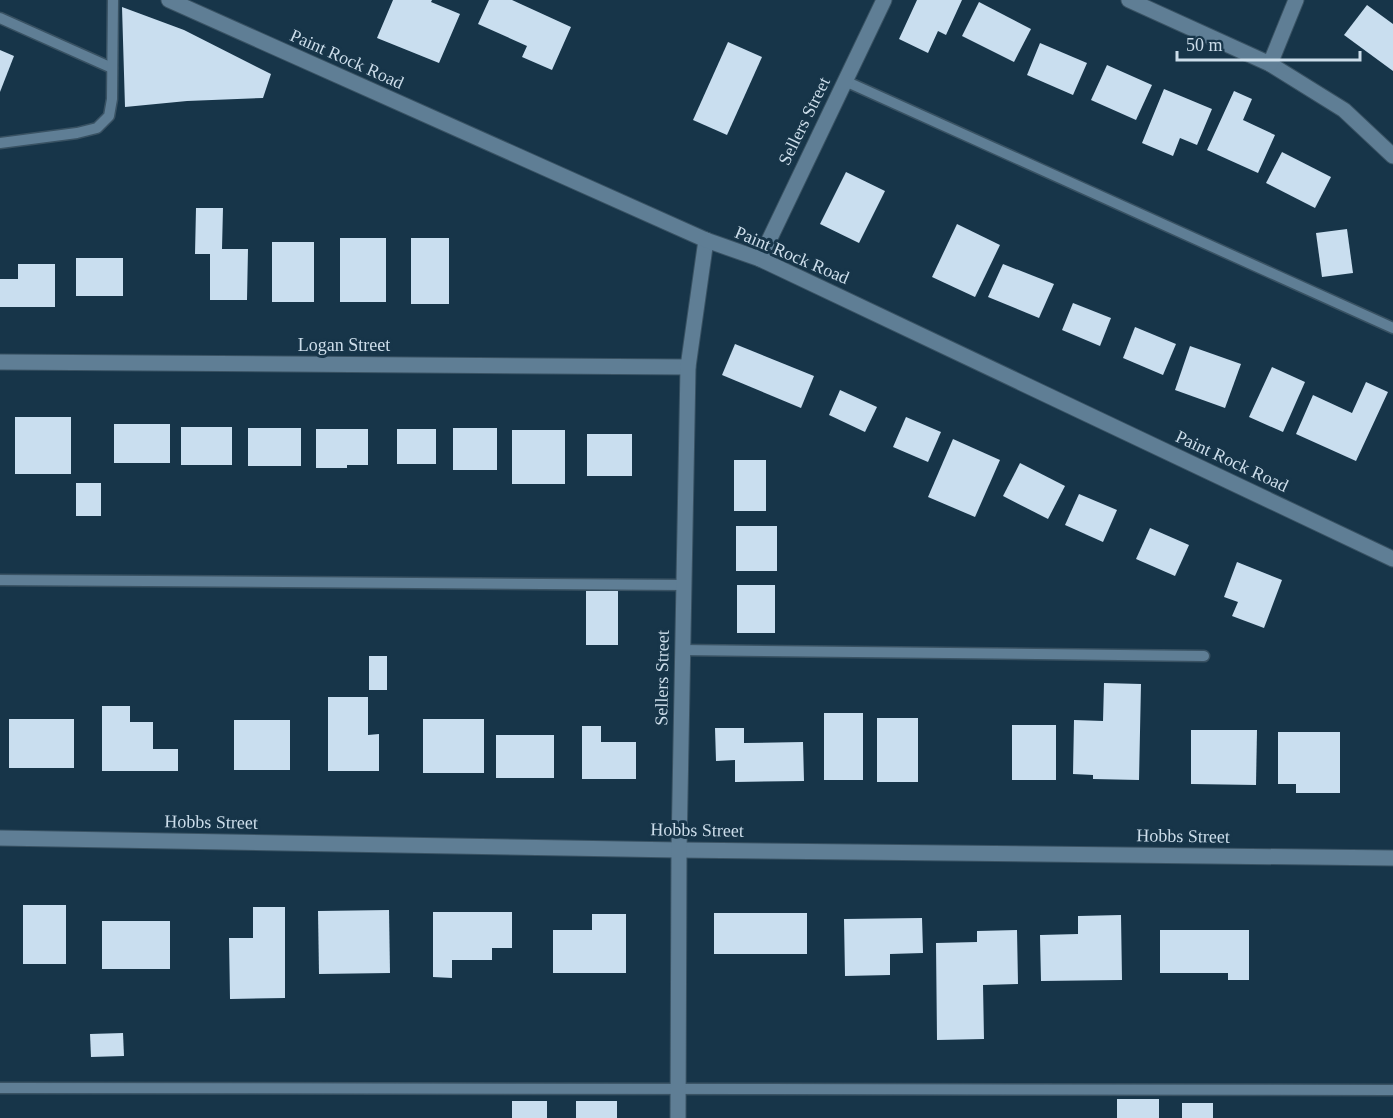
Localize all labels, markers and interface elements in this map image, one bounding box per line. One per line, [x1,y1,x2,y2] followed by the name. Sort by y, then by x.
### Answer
[1177,24,1360,62] scale bar
[287,25,407,93] street label: Paint Rock Road
[1186,35,1223,55] text: 50 m
[774,74,834,168] street label: Sellers Street
[732,222,852,288] street label: Paint Rock Road
[298,335,390,355] street label: Logan Street
[1172,426,1292,496] street label: Paint Rock Road
[651,630,673,726] street label: Sellers Street
[164,811,258,833] street label: Hobbs Street
[650,819,744,841] street label: Hobbs Street
[1136,825,1230,847] street label: Hobbs Street

